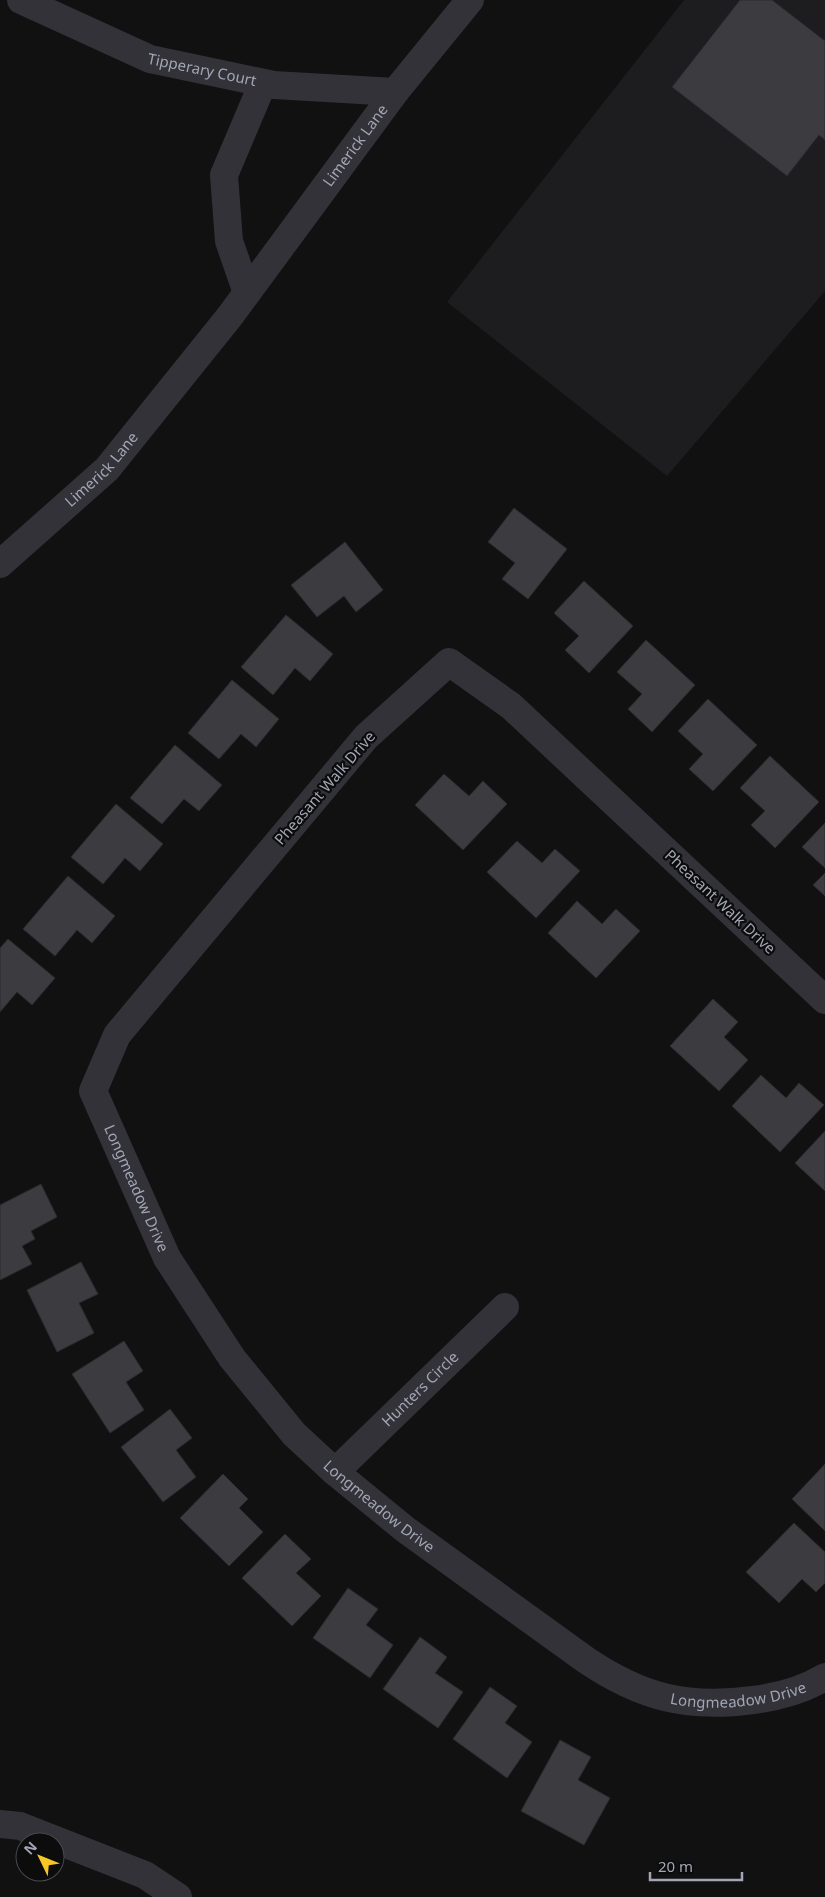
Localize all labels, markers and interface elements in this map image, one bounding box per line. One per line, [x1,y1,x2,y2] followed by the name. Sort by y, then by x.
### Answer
[146,48,259,90] street label: Tipperary Court
[318,100,392,190] street label: Limerick Lane
[60,427,142,511] street label: Limerick Lane
[269,726,379,848] street label: Pheasant Walk Drive
[661,845,780,958] street label: Pheasant Walk Drive
[100,1121,174,1255] street label: Longmeadow Drive
[377,1347,462,1430] street label: Hunters Circle
[319,1455,439,1556] street label: Longmeadow Drive
[669,1676,809,1712] street label: Longmeadow Drive
[15,1832,65,1882] north arrow
[19,1837,41,1858] text: N
[650,1850,742,1882] scale bar
[658,1856,693,1876] text: 20 m

